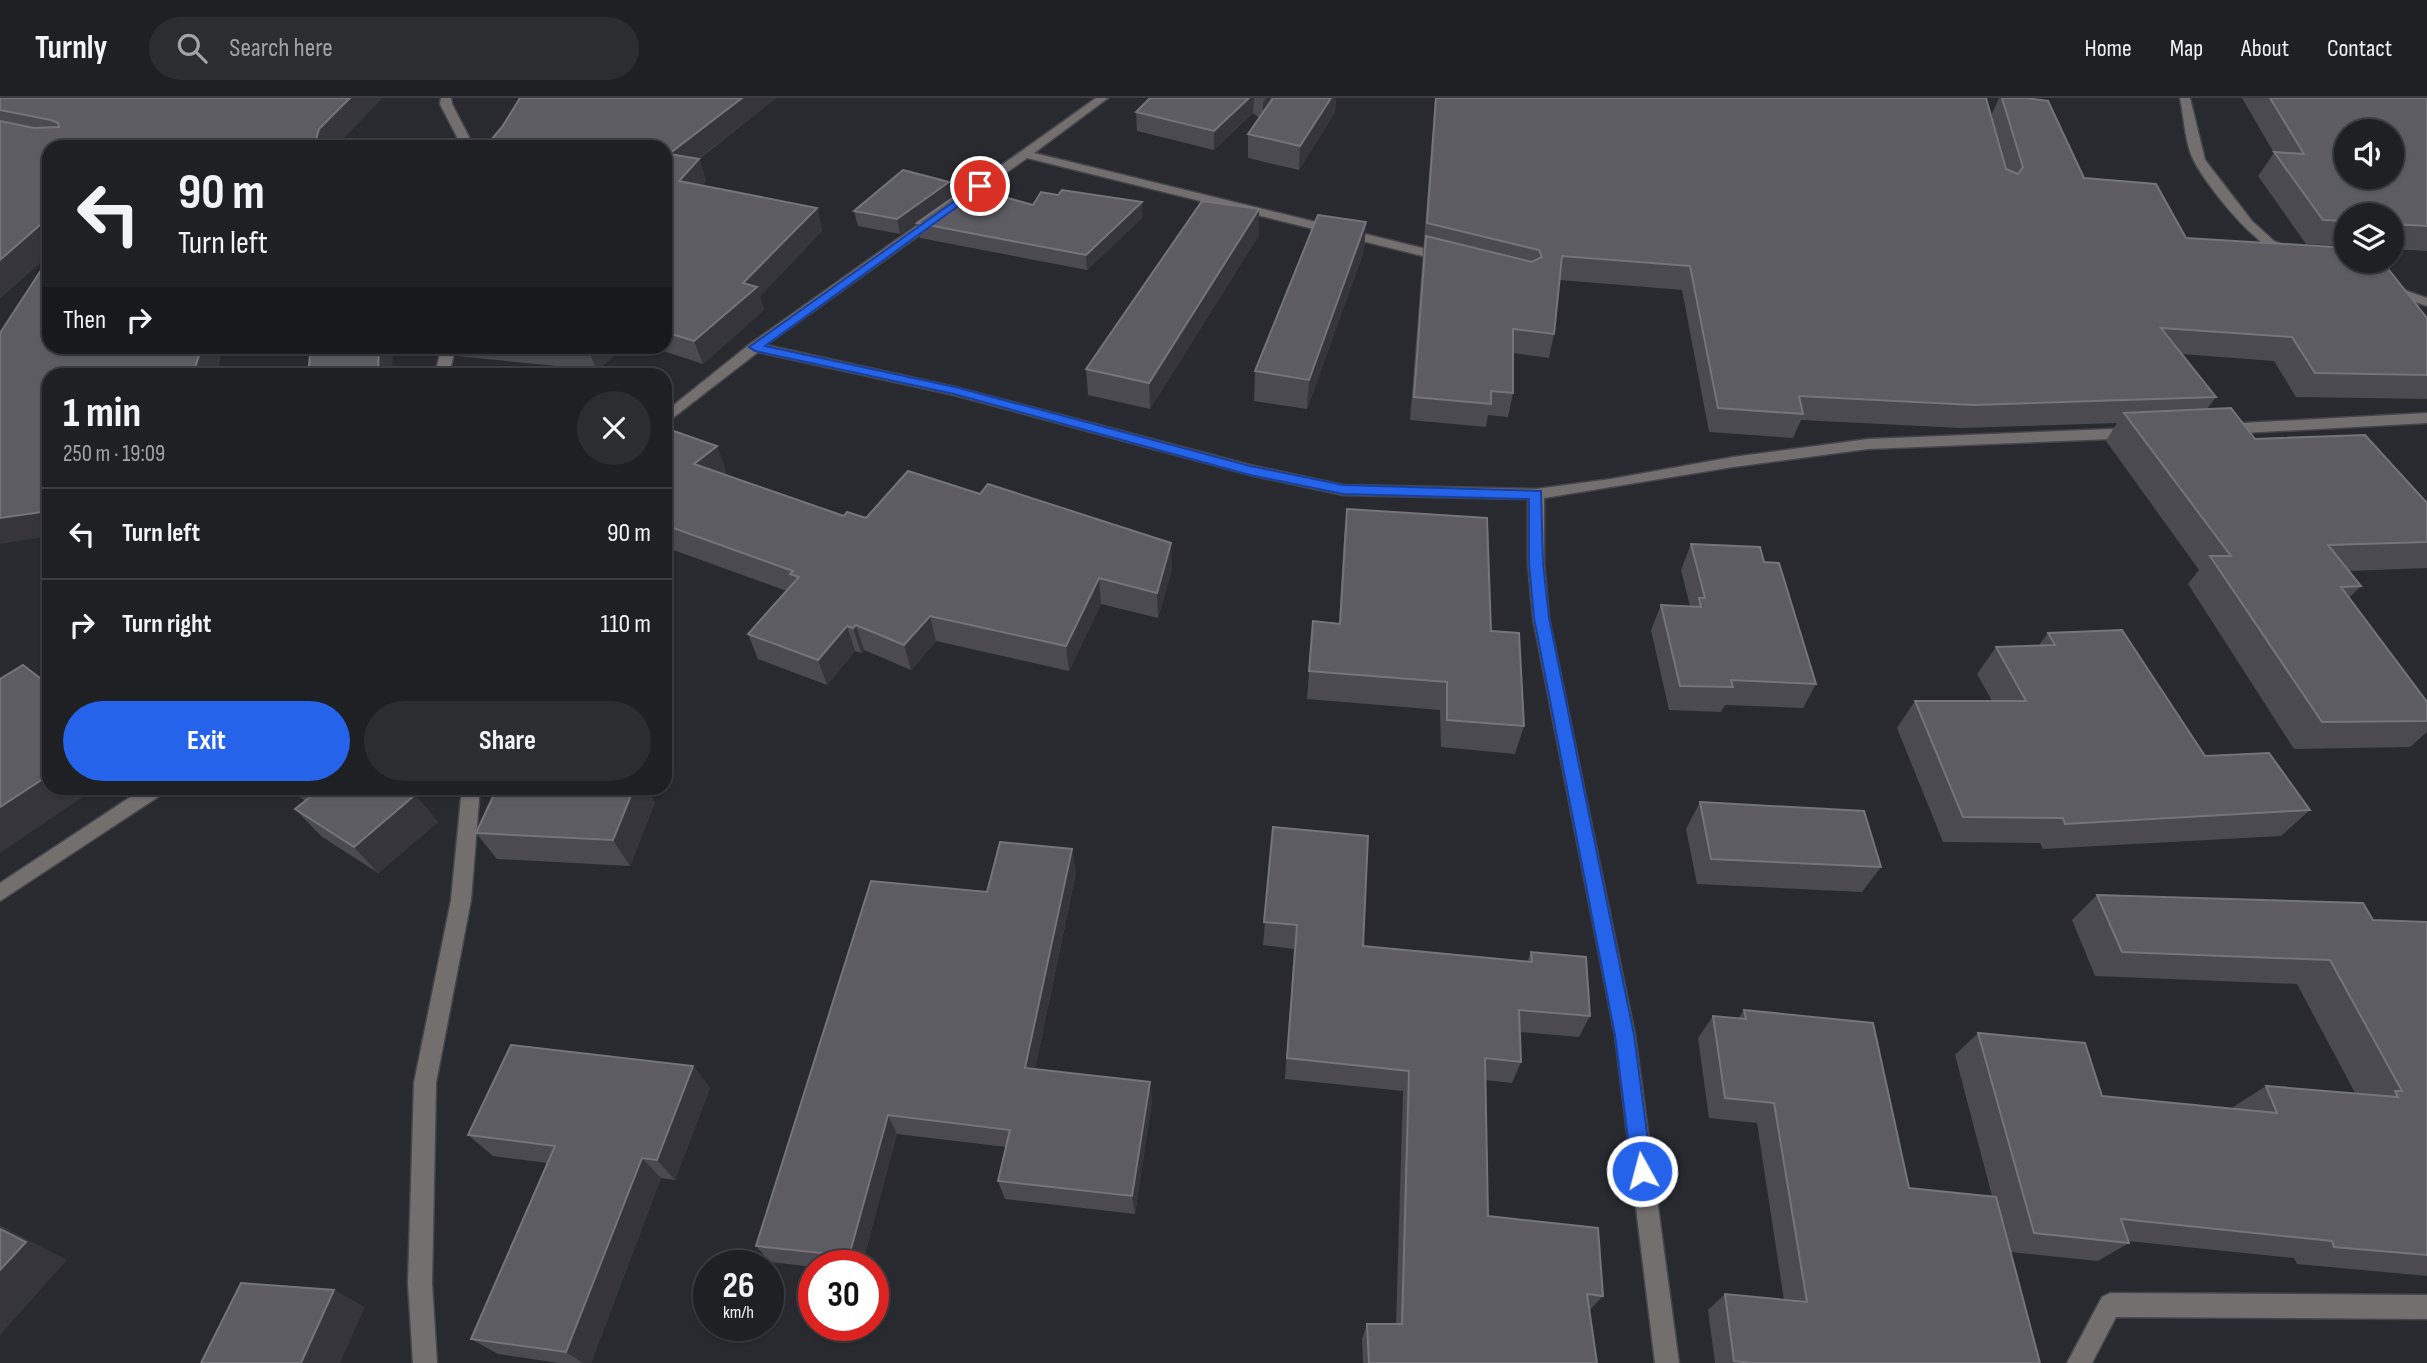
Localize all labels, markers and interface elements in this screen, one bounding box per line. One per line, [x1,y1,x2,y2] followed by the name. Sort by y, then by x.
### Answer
[149,17,639,80] search box
[35,28,107,68] text: Turnly
[173,29,211,67] icon: search
[229,33,333,64] text: Search here
[2084,34,2132,63] text: Home
[2170,34,2203,63] text: Map
[2241,34,2289,63] text: About
[2327,34,2392,63] text: Contact
[2334,119,2404,273] map controls
[2334,119,2404,189] button: sound
[950,156,1010,216] pin
[178,164,265,223] text: 90 m
[961,167,999,205] icon: arrive
[63,168,154,259] icon: left
[2334,203,2404,273] button: layers
[178,224,268,263] text: Turn left
[120,301,158,339] icon: right
[63,305,106,336] text: Then
[63,388,141,439] text: 1 min
[577,391,651,465] button: close
[63,440,165,468] text: 250 m · 19:09
[63,515,101,553] icon: left
[122,518,200,549] text: Turn left
[607,518,651,549] text: 90 m
[63,606,101,644] icon: right
[122,609,211,640] text: Turn right
[600,609,651,640] text: 110 m
[63,701,350,781] button: Exit
[364,701,651,781] button: Share
[1605,1134,1679,1208] position arrow
[798,1250,889,1341] speed limit sign: 30
[723,1265,754,1308] text: 26
[723,1302,754,1323] text: km/h

